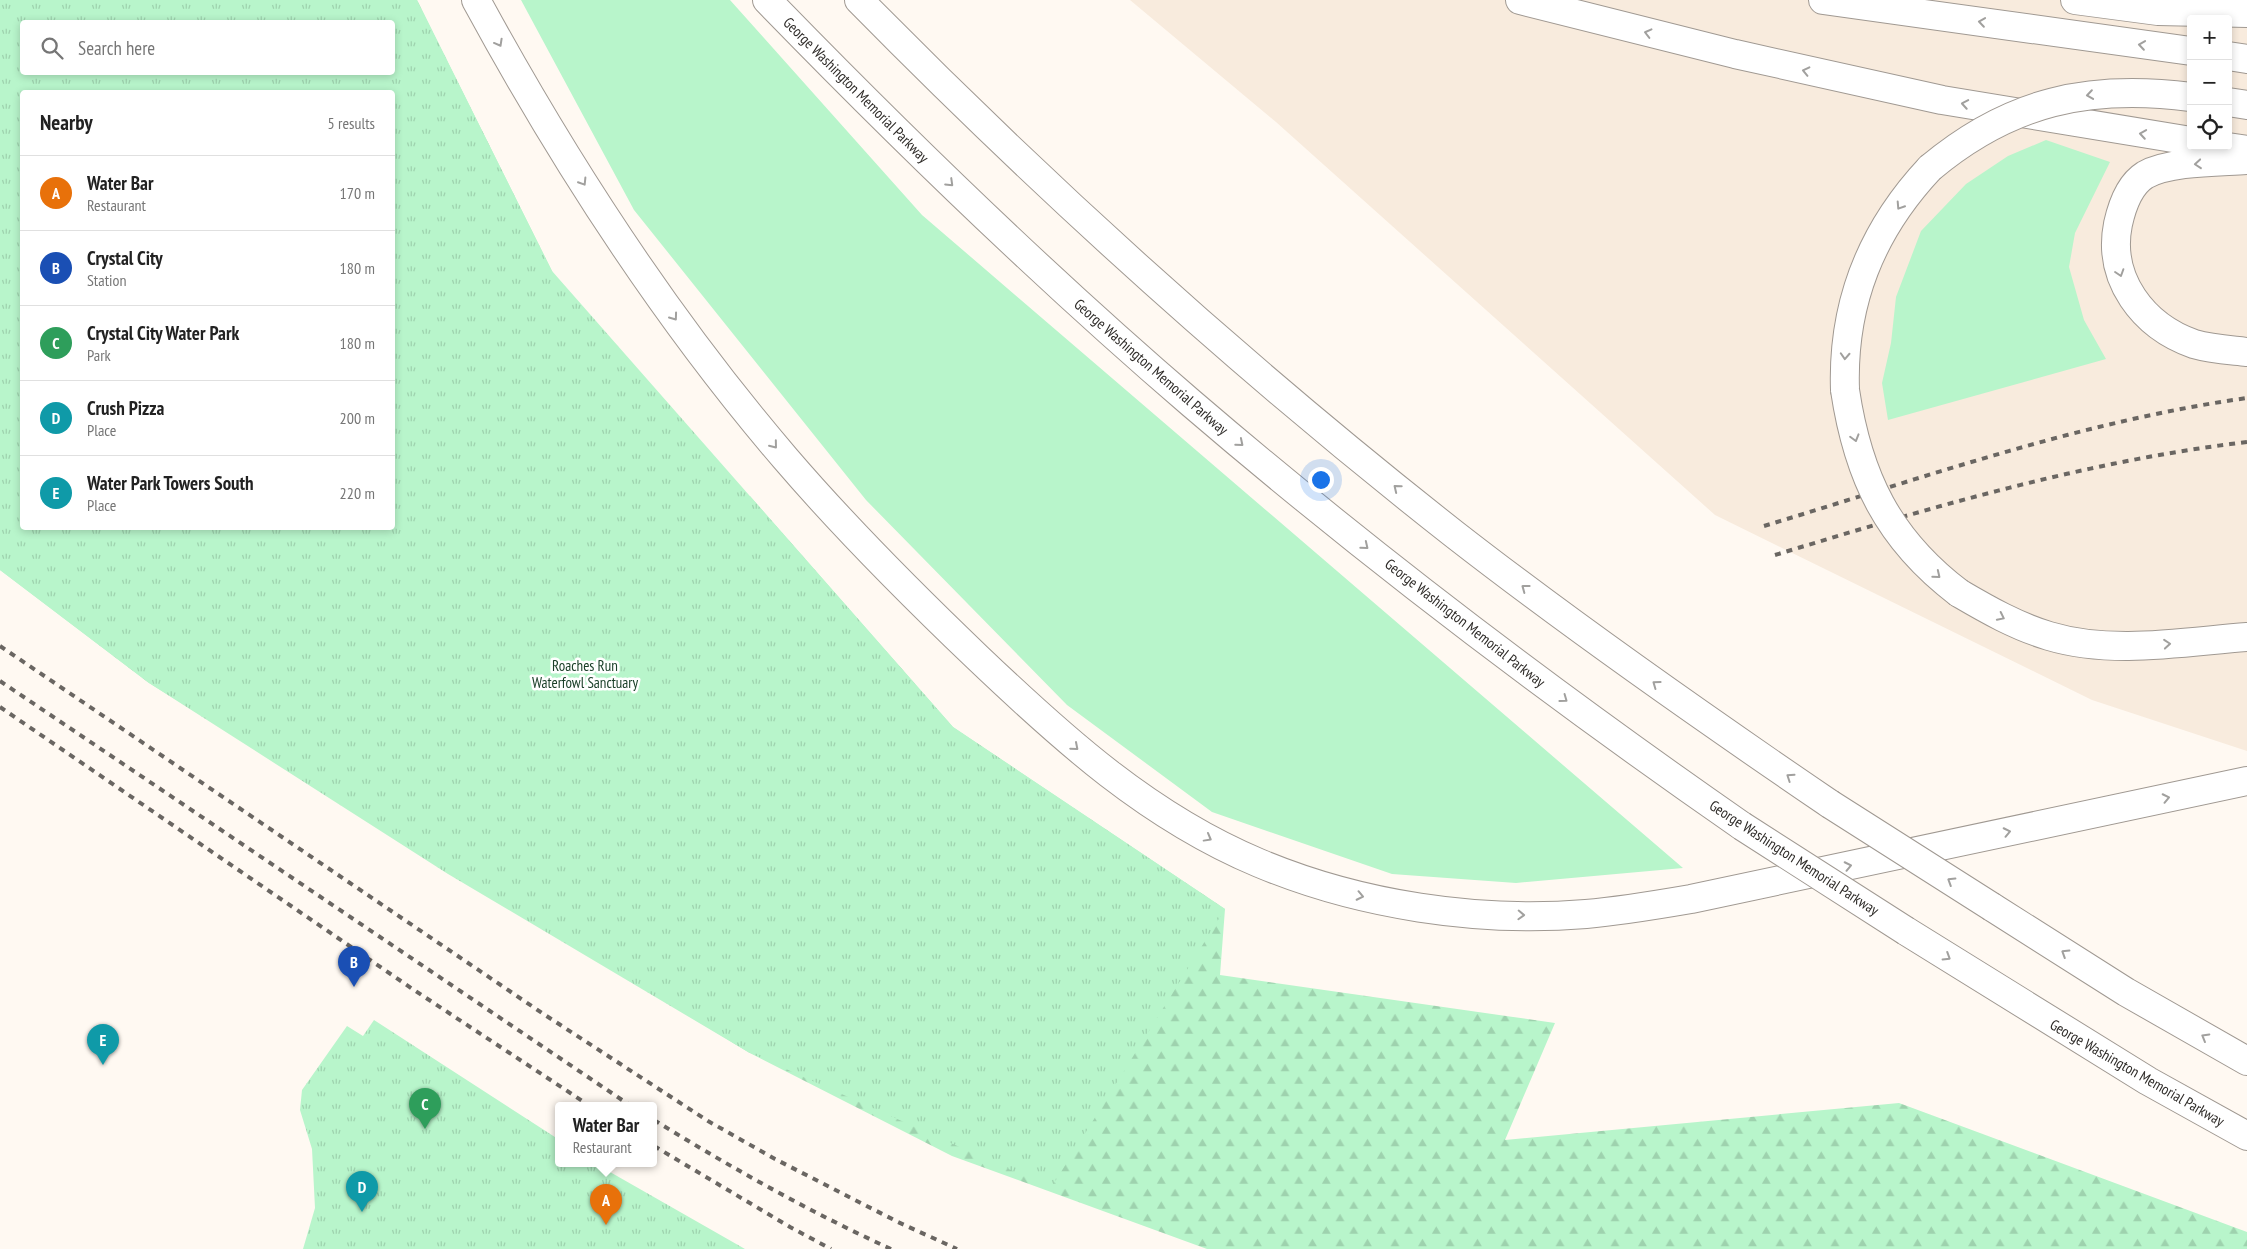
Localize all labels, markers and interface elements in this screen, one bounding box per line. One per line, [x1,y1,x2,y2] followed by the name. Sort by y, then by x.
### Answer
[780,13,933,167] street label: George Washington Memorial Parkway
[2187,15,2232,150] map controls
[2187,15,2232,60] button: +
[1977,17,1985,28] one-way arrow
[20,20,395,75] search box
[1645,28,1653,38] one-way arrow
[38,34,66,62] icon: search
[78,36,155,60] text: Search here
[493,37,503,46] one-way arrow
[2138,40,2147,50] one-way arrow
[2187,60,2232,105] button: −
[1802,66,1811,77] one-way arrow
[2086,89,2094,99] one-way arrow
[1961,99,1969,109] one-way arrow
[2187,105,2232,150] button: locate
[40,109,93,136] text: Nearby
[328,113,375,133] text: 5 results
[2138,129,2146,140] one-way arrow
[2194,158,2202,169] one-way arrow
[87,171,154,195] text: Water Bar
[577,176,586,186] one-way arrow
[944,177,953,186] one-way arrow
[52,183,60,203] text: A
[340,183,375,203] text: 170 m
[87,195,146,215] text: Restaurant
[1896,201,1906,210] one-way arrow
[87,246,163,270] text: Crystal City
[52,258,60,278] text: B
[340,258,375,278] text: 180 m
[2115,269,2125,277] one-way arrow
[87,270,126,290] text: Station
[1070,294,1233,439] street label: George Washington Memorial Parkway
[668,311,677,320] one-way arrow
[87,321,239,345] text: Crystal City Water Park
[52,333,60,353] text: C
[340,333,375,353] text: 180 m
[87,345,111,365] text: Park
[1839,353,1850,361] one-way arrow
[87,396,164,420] text: Crush Pizza
[52,408,60,428] text: D
[340,408,375,428] text: 200 m
[87,420,116,440] text: Place
[1849,433,1859,441] one-way arrow
[1234,438,1243,447] one-way arrow
[768,439,777,448] one-way arrow
[1308,467,1334,493] your location
[87,471,254,495] text: Water Park Towers South
[53,483,59,503] text: E
[340,483,375,503] text: 220 m
[1394,485,1403,493] one-way arrow
[87,495,116,515] text: Place
[1360,541,1369,550] one-way arrow
[1381,554,1550,691] street label: George Washington Memorial Parkway
[1931,570,1940,579] one-way arrow
[1521,585,1531,594] one-way arrow
[1996,611,2005,621] one-way arrow
[2163,639,2171,650] one-way arrow
[532,656,638,692] park label: Roaches Run Waterfowl Sanctuary
[1652,681,1662,690] one-way arrow
[1558,693,1567,701] one-way arrow
[1069,741,1078,750] one-way arrow
[1786,774,1795,783] one-way arrow
[2162,793,2171,804] one-way arrow
[1706,796,1883,920] street label: George Washington Memorial Parkway
[2003,827,2012,838] one-way arrow
[1203,832,1212,842] one-way arrow
[1844,861,1853,872] one-way arrow
[1947,878,1956,888] one-way arrow
[1355,890,1364,901] one-way arrow
[1517,910,1525,920] one-way arrow
[338,946,370,987] pin: B
[2062,950,2071,960] one-way arrow
[1941,951,1951,960] one-way arrow
[2047,1015,2228,1131] street label: George Washington Memorial Parkway
[87,1024,119,1065] pin: E
[2201,1033,2210,1043] one-way arrow
[409,1088,441,1129] pin: C
[555,1102,657,1167] popup
[573,1113,639,1137] text: Water Bar
[573,1137,632,1157] text: Restaurant
[346,1171,378,1212] pin: D
[590,1184,622,1225] pin: A

